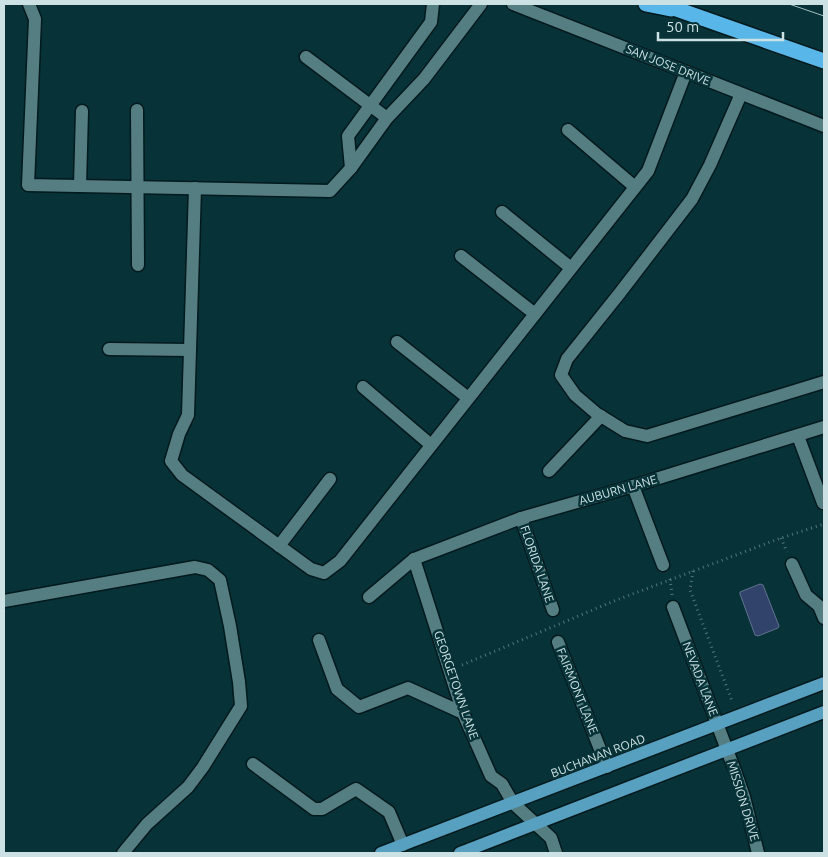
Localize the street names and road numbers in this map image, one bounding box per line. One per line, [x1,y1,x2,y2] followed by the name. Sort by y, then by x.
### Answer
[624,42,712,87] street label: SAN JOSE DRIVE
[578,472,658,507] street label: AUBURN LANE
[518,524,557,604] street label: FLORIDA LANE
[432,629,481,741] street label: GEORGETOWN LANE
[680,640,721,718] street label: NEVADA LANE
[554,646,601,736] street label: FAIRMONT LANE
[549,732,647,780] street label: BUCHANAN ROAD
[725,759,762,843] street label: MISSION DRIVE

